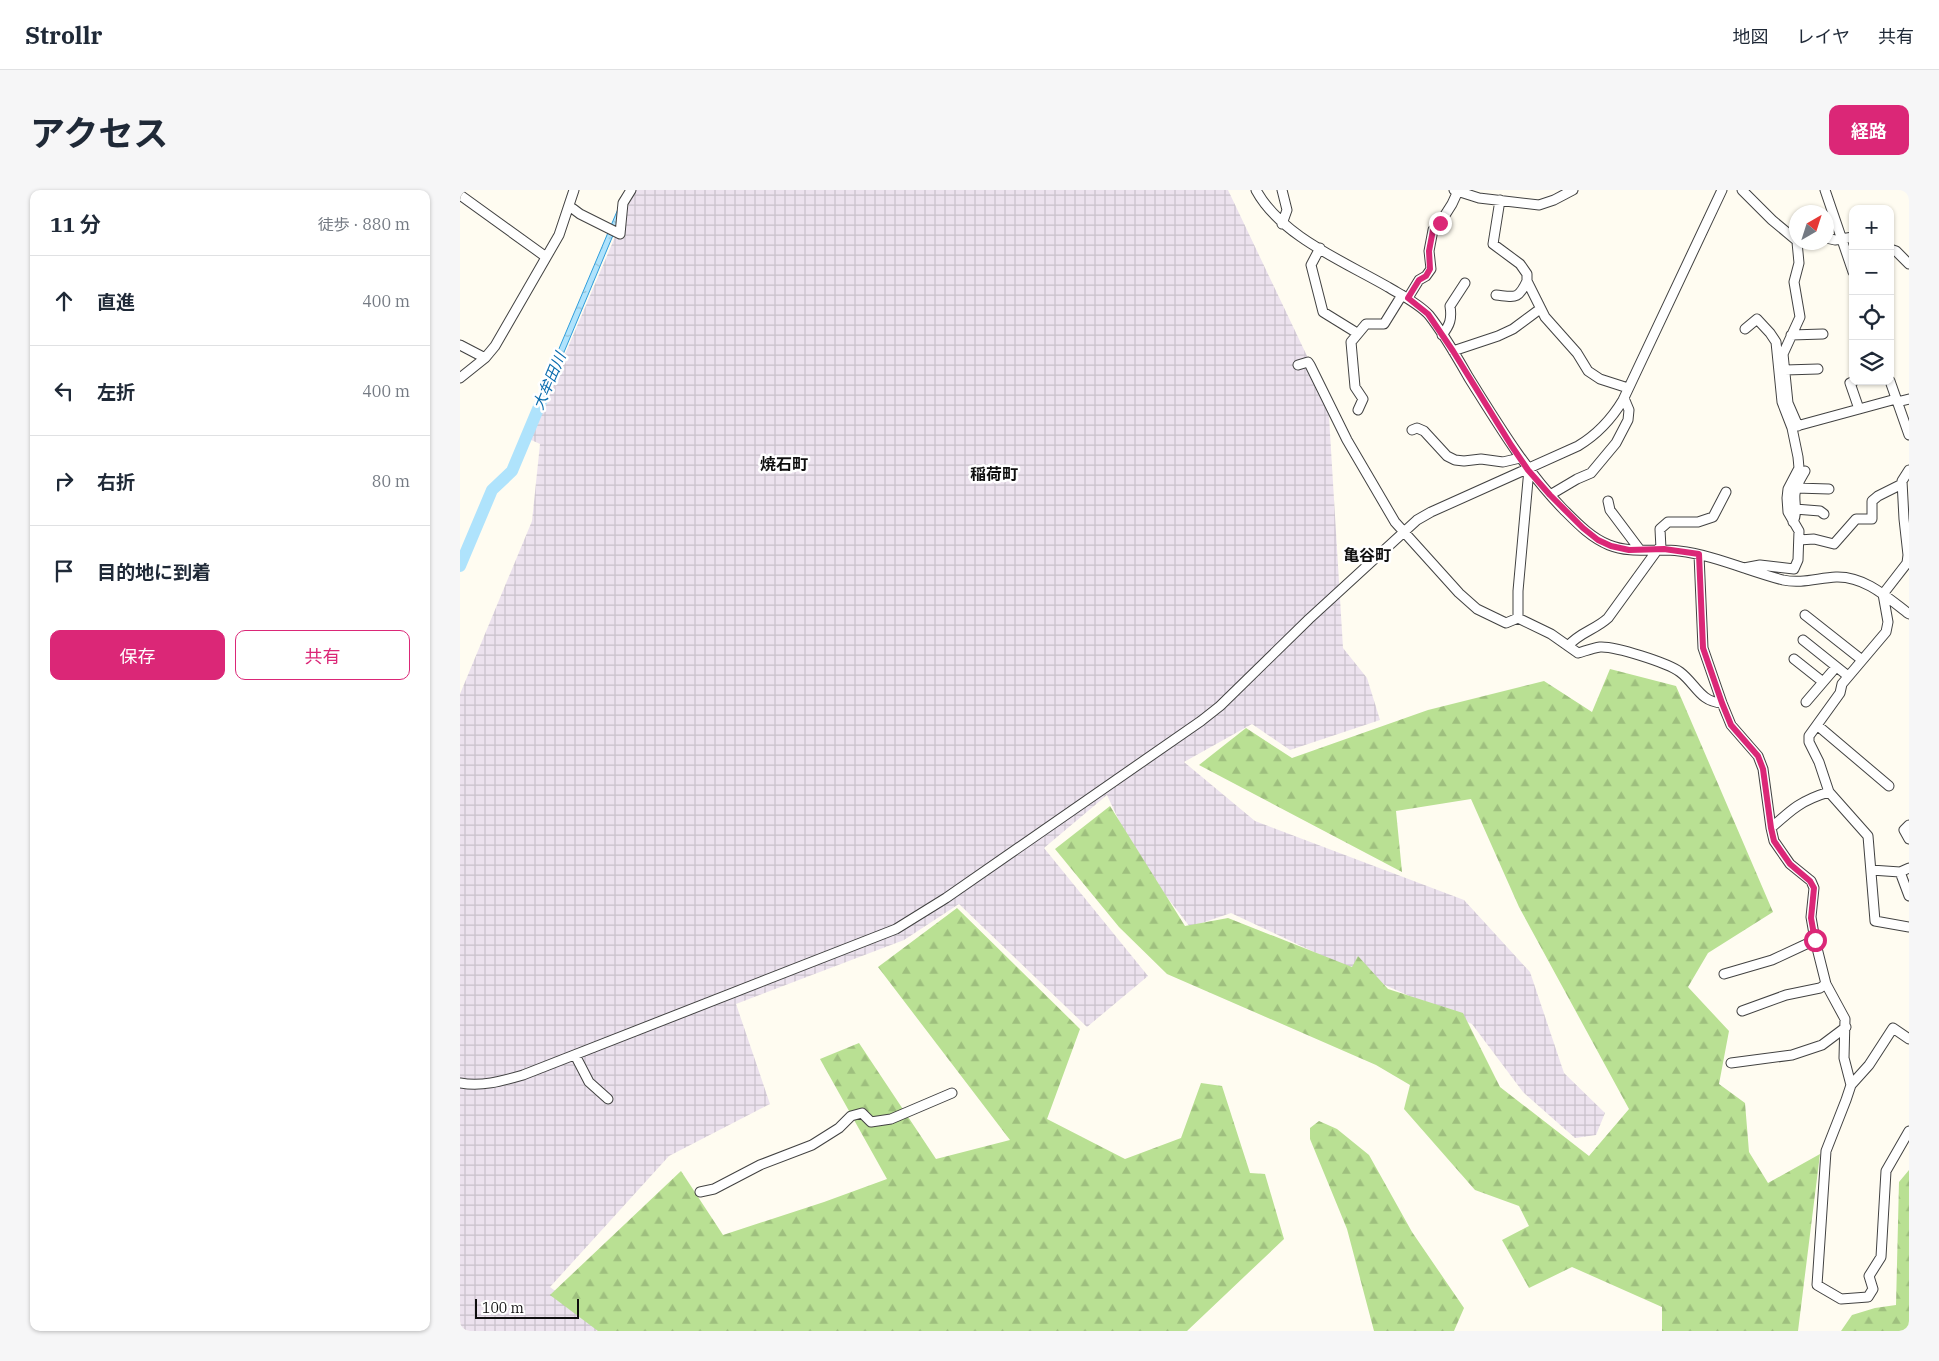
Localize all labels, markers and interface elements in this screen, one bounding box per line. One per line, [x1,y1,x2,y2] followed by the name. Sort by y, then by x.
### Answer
[25,19,102,51] text: Strollr
[1733,25,1769,48] text: 地図
[1797,25,1850,48] text: レイヤ
[1878,25,1914,48] text: 共有
[1829,105,1909,155] button: 経路
[30,110,168,156] text: アクセス
[1789,205,1834,250] north arrow
[1849,205,1894,385] map controls
[1849,205,1894,250] button: +
[50,210,101,238] text: 11 分
[1429,212,1452,235] route end
[318,214,410,234] text: 徒歩 · 880 m
[1849,250,1894,295] button: −
[50,287,78,315] icon: ahead
[97,290,135,314] text: 直進
[362,291,410,311] text: 400 m
[1849,295,1894,340] button: locate
[1849,340,1894,385] button: layers
[529,348,570,412] water label: 大牟田川
[50,377,78,405] icon: left
[97,380,135,404] text: 左折
[362,381,410,401] text: 400 m
[760,454,808,474] district label: 焼石町
[970,464,1018,484] district label: 稲荷町
[50,467,78,495] icon: right
[97,470,135,494] text: 右折
[372,471,410,491] text: 80 m
[1343,545,1391,565] district label: 亀谷町
[50,557,78,585] icon: arrive
[97,560,211,584] text: 目的地に到着
[50,630,225,680] button: 保存
[235,630,410,680] button: 共有
[1804,929,1827,952] route start
[475,1296,579,1319] scale bar
[482,1299,524,1317] text: 100 m

